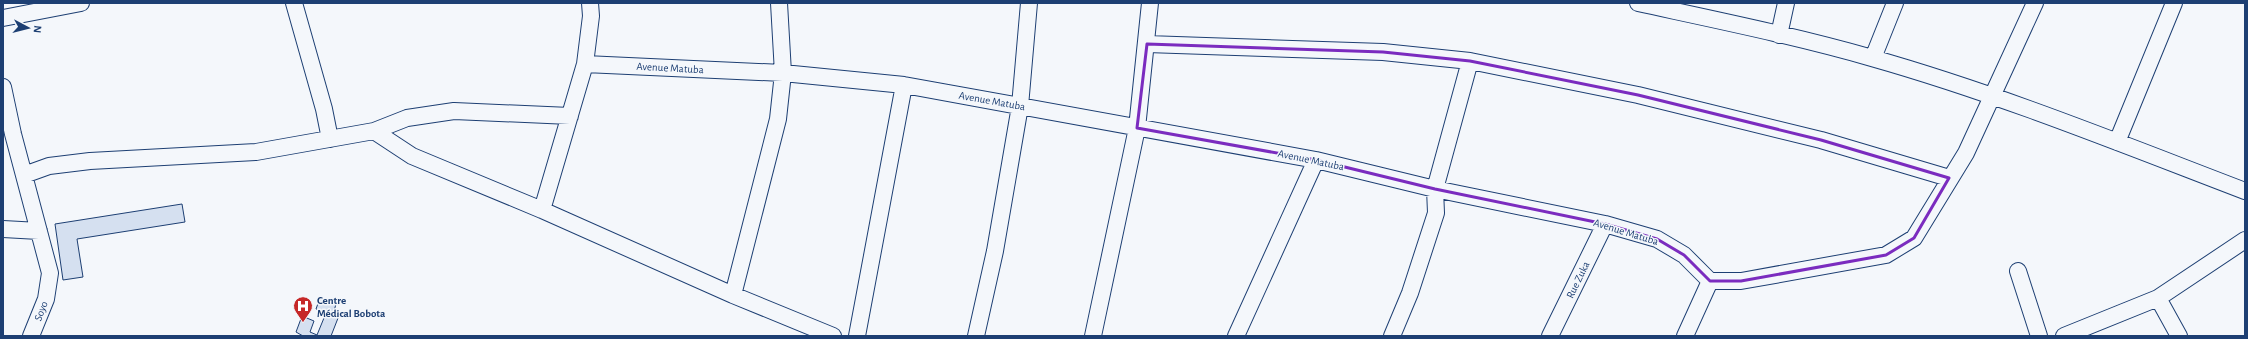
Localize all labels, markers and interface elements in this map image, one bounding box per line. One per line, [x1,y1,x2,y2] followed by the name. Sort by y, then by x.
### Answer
[8,8,48,48] north arrow
[32,25,43,34] text: N
[636,61,704,75] street label: Avenue Matuba
[958,90,1026,112] street label: Avenue Matuba
[1277,148,1345,172] street label: Avenue Matuba
[1592,217,1660,247] street label: Avenue Matuba
[1564,260,1592,300] street label: Rue Zuka
[292,295,314,323] hospital icon: Centre Médical Bobota
[317,295,386,319] place label: Centre Médical Bobota
[32,300,50,322] street label: Soyo

